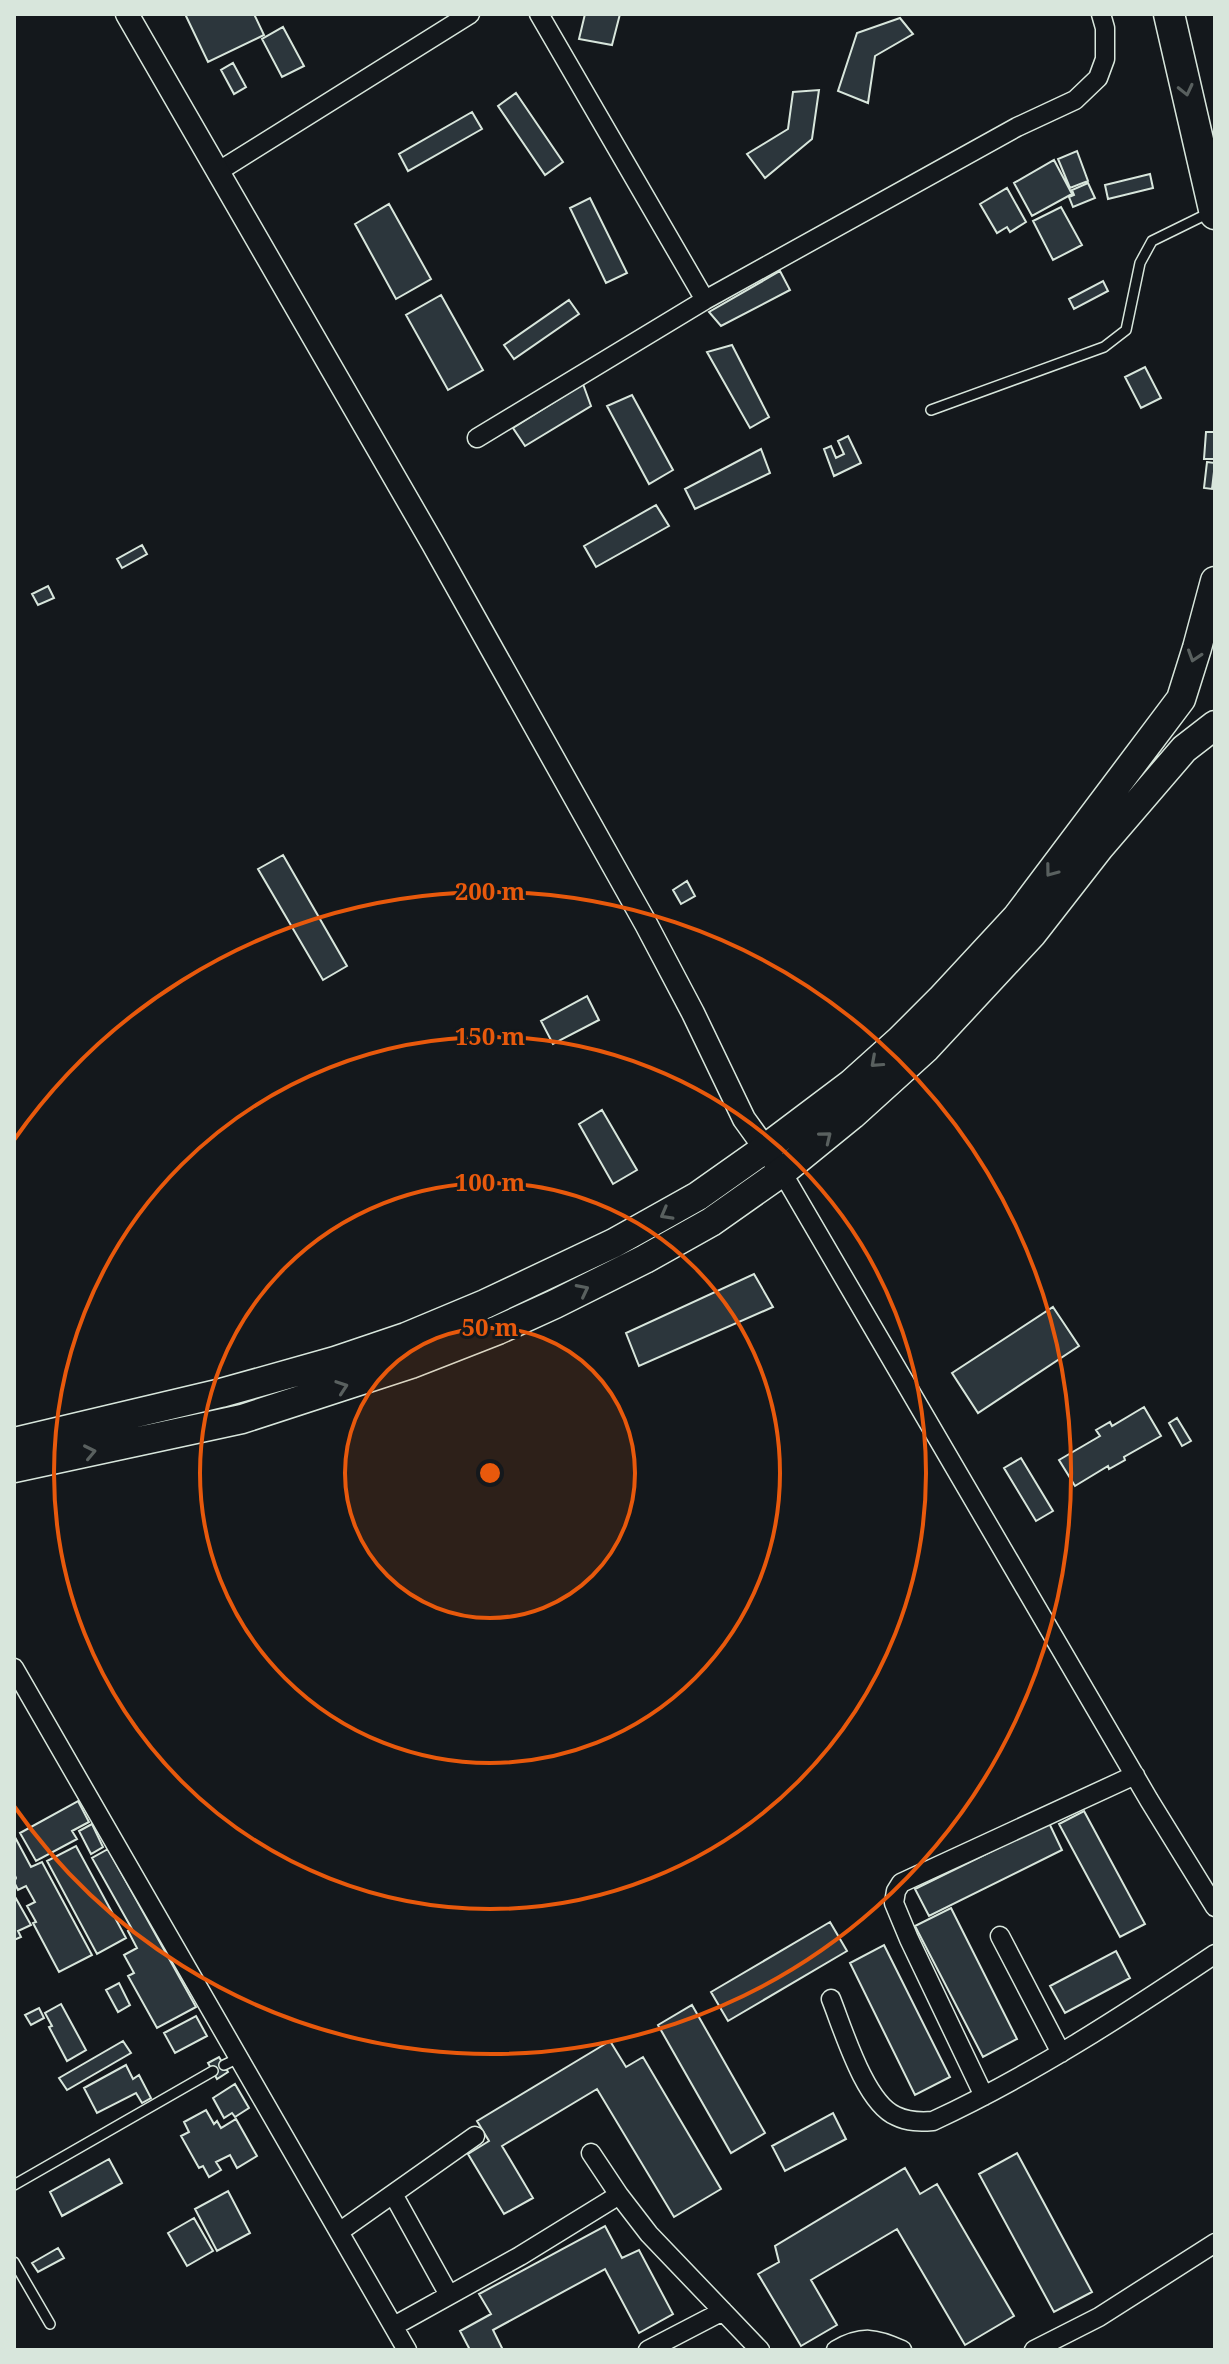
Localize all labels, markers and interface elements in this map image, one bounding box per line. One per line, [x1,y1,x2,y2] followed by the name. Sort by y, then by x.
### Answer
[1177,83,1194,96] one-way arrow
[1188,649,1204,663] one-way arrow
[1046,862,1061,876] one-way arrow
[455,874,526,907] text: 200 m
[455,1019,526,1052] text: 150 m
[870,1052,885,1067] one-way arrow
[816,1132,831,1147] one-way arrow
[455,1165,526,1198] text: 100 m
[660,1204,674,1220] one-way arrow
[574,1284,589,1300] one-way arrow
[461,1310,519,1343] text: 50 m
[334,1381,348,1397] one-way arrow
[83,1444,97,1461] one-way arrow
[476,1459,504,1487] centre of rings

